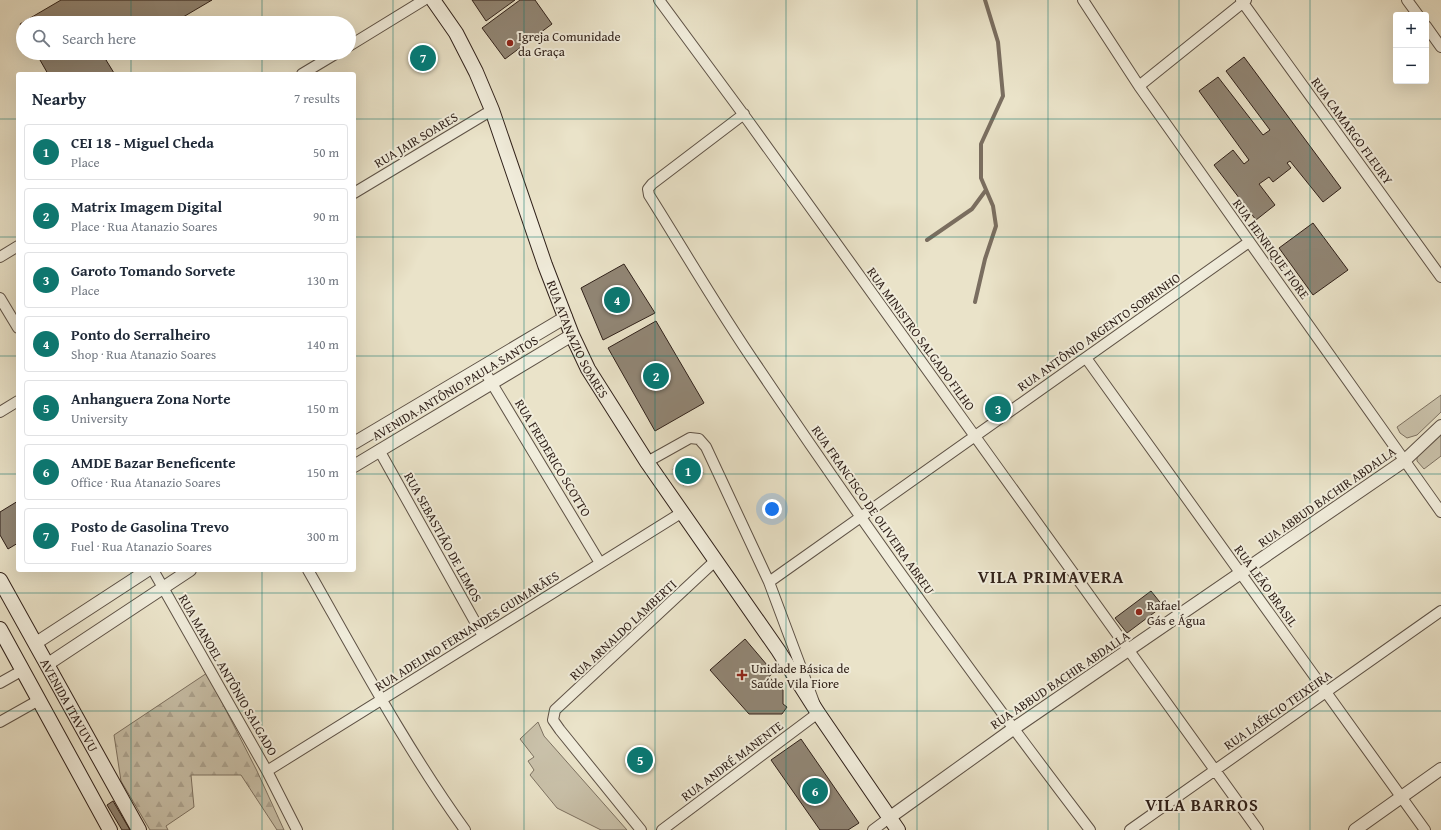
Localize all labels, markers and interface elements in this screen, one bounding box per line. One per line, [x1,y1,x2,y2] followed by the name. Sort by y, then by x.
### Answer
[1393,12,1429,84] map controls
[1393,12,1429,48] button: +
[16,16,356,60] search box
[30,27,52,49] icon: search
[518,27,621,61] place label: Igreja Comunidade da Graça
[62,28,136,49] text: Search here
[505,38,515,48] marker: Igreja Comunidade da Graça
[410,43,436,73] pin: 7
[1393,48,1429,84] button: −
[1307,74,1397,189] street label: RUA CAMARGO FLEURY
[32,86,86,111] text: Nearby
[294,89,340,108] text: 7 results
[371,107,461,173] street label: RUA JAIR SOARES
[71,132,214,153] text: CEI 18 - Miguel Cheda
[43,143,49,162] text: 1
[313,143,339,162] text: 50 m
[71,153,100,172] text: Place
[1228,195,1314,303] street label: RUA HENRIQUE FIORE
[71,196,222,217] text: Matrix Imagem Digital
[43,207,49,226] text: 2
[313,207,339,226] text: 90 m
[71,217,218,236] text: Place · Rua Atanazio Soares
[71,260,235,281] text: Garoto Tomando Sorvete
[862,263,980,415] street label: RUA MINISTRO SALGADO FILHO
[1014,268,1185,396] street label: RUA ANTÔNIO ARGENTO SOBRINHO
[43,271,49,290] text: 3
[307,271,339,290] text: 130 m
[542,277,613,401] street label: RUA ATANAZIO SOARES
[71,281,100,300] text: Place
[604,285,630,315] pin: 4
[71,324,210,345] text: Ponto do Serralheiro
[368,331,542,445] street label: AVENIDA ANTÔNIO PAULA SANTOS
[43,335,49,354] text: 4
[307,335,339,354] text: 140 m
[71,345,216,364] text: Shop · Rua Atanazio Soares
[643,361,669,391] pin: 2
[71,388,231,409] text: Anhanguera Zona Norte
[985,394,1011,424] pin: 3
[510,396,596,520] street label: RUA FREDERICO SCOTTO
[43,399,49,418] text: 5
[307,399,339,418] text: 150 m
[71,409,128,428] text: University
[807,422,939,599] street label: RUA FRANCISCO DE OLIVEIRA ABREU
[1254,442,1400,552] street label: RUA ABBUD BACHIR ABDALLA
[71,452,236,473] text: AMDE Bazar Beneficente
[675,456,701,486] pin: 1
[43,463,49,482] text: 6
[307,463,339,482] text: 150 m
[399,469,487,605] street label: RUA SEBASTIÃO DE LEMOS
[71,473,221,492] text: Office · Rua Atanazio Soares
[762,499,782,519] your location
[71,516,229,537] text: Posto de Gasolina Trevo
[43,527,49,546] text: 7
[307,527,339,546] text: 300 m
[71,537,212,556] text: Fuel · Rua Atanazio Soares
[1230,541,1303,631] street label: RUA LEÃO BRASIL
[978,564,1124,589] district label: VILA PRIMAVERA
[371,566,563,696] street label: RUA ADELINO FERNANDES GUIMARÃES
[565,575,681,685] street label: RUA ARNALDO LAMBERTI
[174,591,282,759] street label: RUA MANOEL ANTÔNIO SALGADO
[1147,596,1206,630] place label: Rafael Gás e Água
[1134,607,1144,617] marker: Rafael Gás e Água
[987,626,1134,734] street label: RUA ABBUD BACHIR ABDALLA
[36,655,103,756] street label: AVENIDA ITAVUVU
[751,659,850,693] place label: Unidade Básica de Saúde Vila Fiore
[1220,665,1336,755] street label: RUA LAÉRCIO TEIXEIRA
[736,669,748,681] marker: Unidade Básica de Saúde Vila Fiore
[677,716,787,806] street label: RUA ANDRÉ MANENTE
[627,745,653,775] pin: 5
[802,776,828,806] pin: 6
[1145,792,1259,817] district label: VILA BARROS

